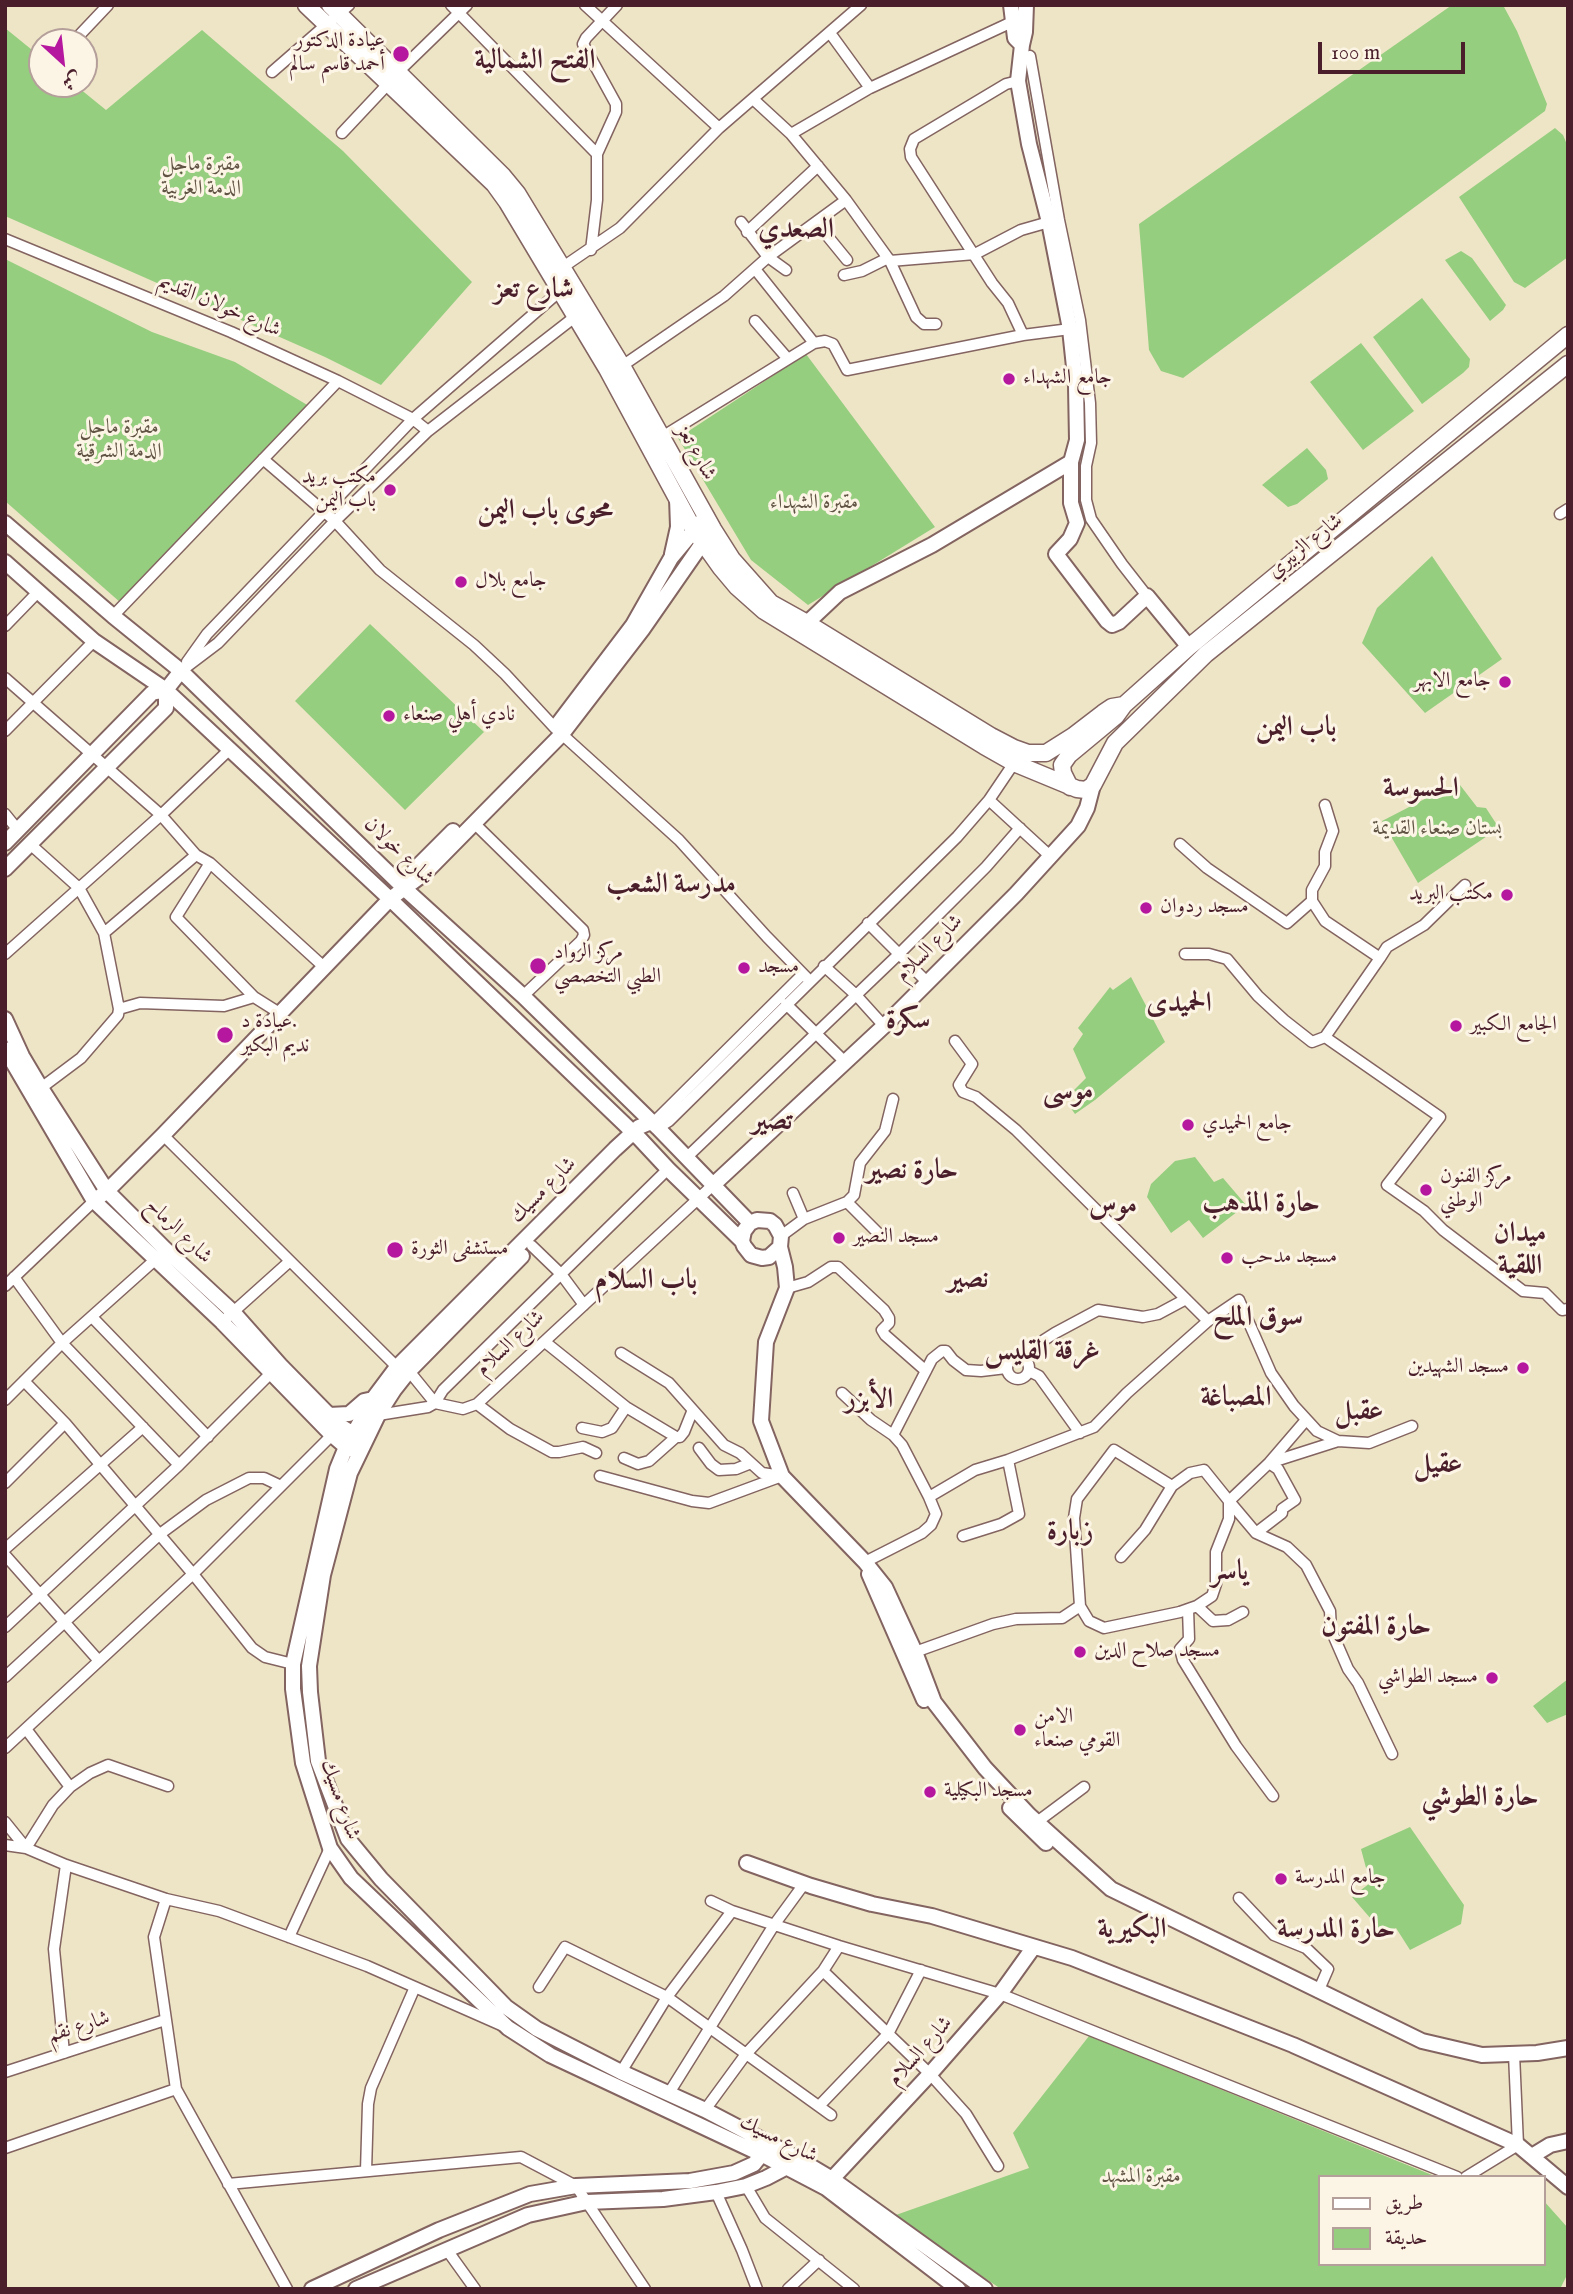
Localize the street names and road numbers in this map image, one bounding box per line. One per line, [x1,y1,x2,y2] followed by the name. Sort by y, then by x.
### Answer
[154,270,284,344] street label: شارع خولان القديم
[669,421,721,485] street label: شارع تعز
[1263,509,1349,585] street label: شارع الزبيري
[358,813,438,891] street label: شارع خولان
[891,910,969,988] street label: شارع السلام
[506,1153,582,1229] street label: شارع مسيك
[139,1194,217,1270] street label: شارع الرماح
[471,1306,551,1382] street label: شارع السلام
[313,1756,365,1844] street label: شارع مسيك
[45,2006,113,2050] street label: شارع نقم
[883,2012,959,2092] street label: شارع السلام
[735,2110,821,2170] street label: شارع مسيك

